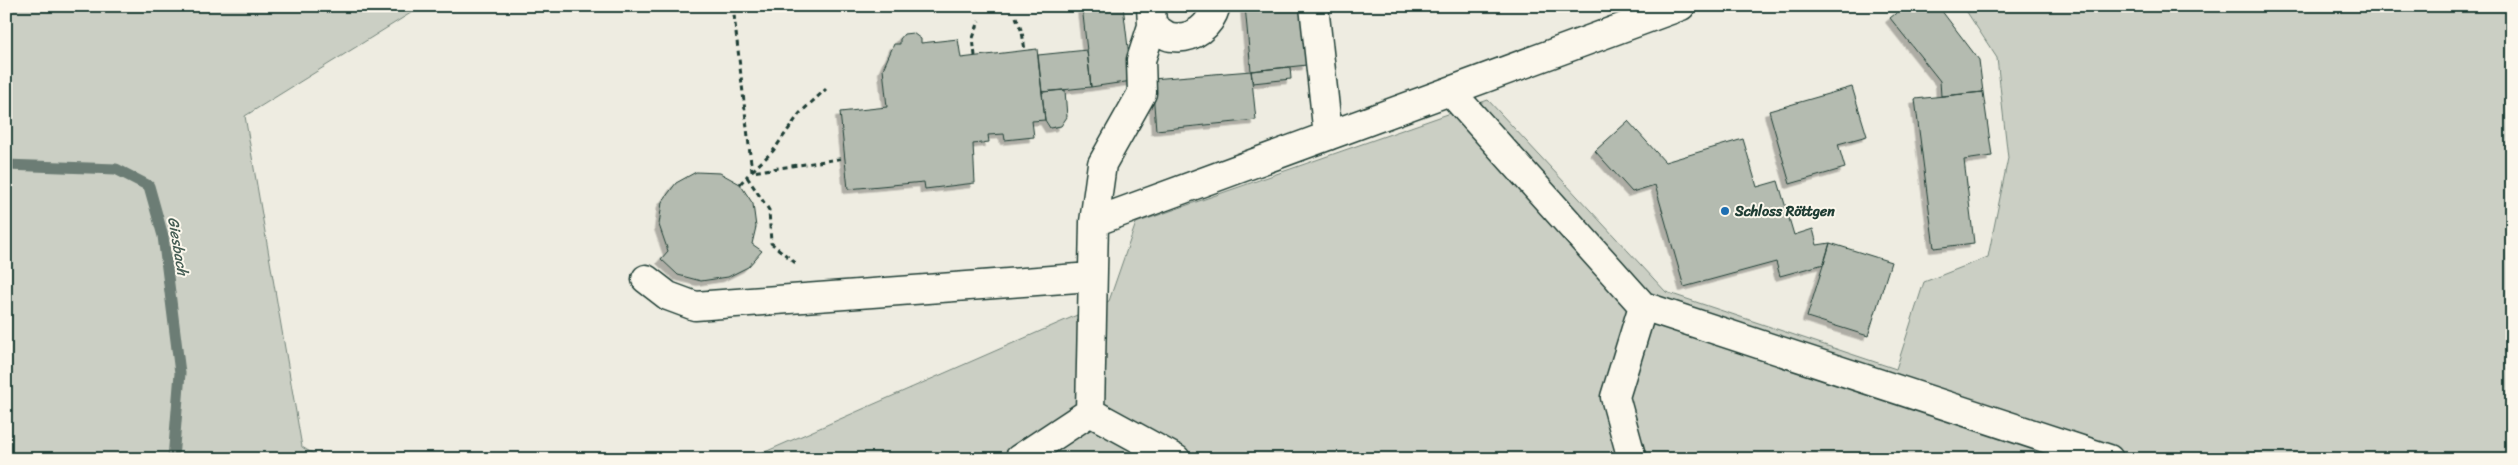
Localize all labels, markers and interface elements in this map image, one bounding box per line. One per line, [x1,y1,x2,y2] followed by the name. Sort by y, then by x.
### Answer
[1734,199,1835,224] place label: Schloss Röttgen
[1719,205,1731,217] marker: Schloss Röttgen
[160,215,196,278] water label: Giesbach

